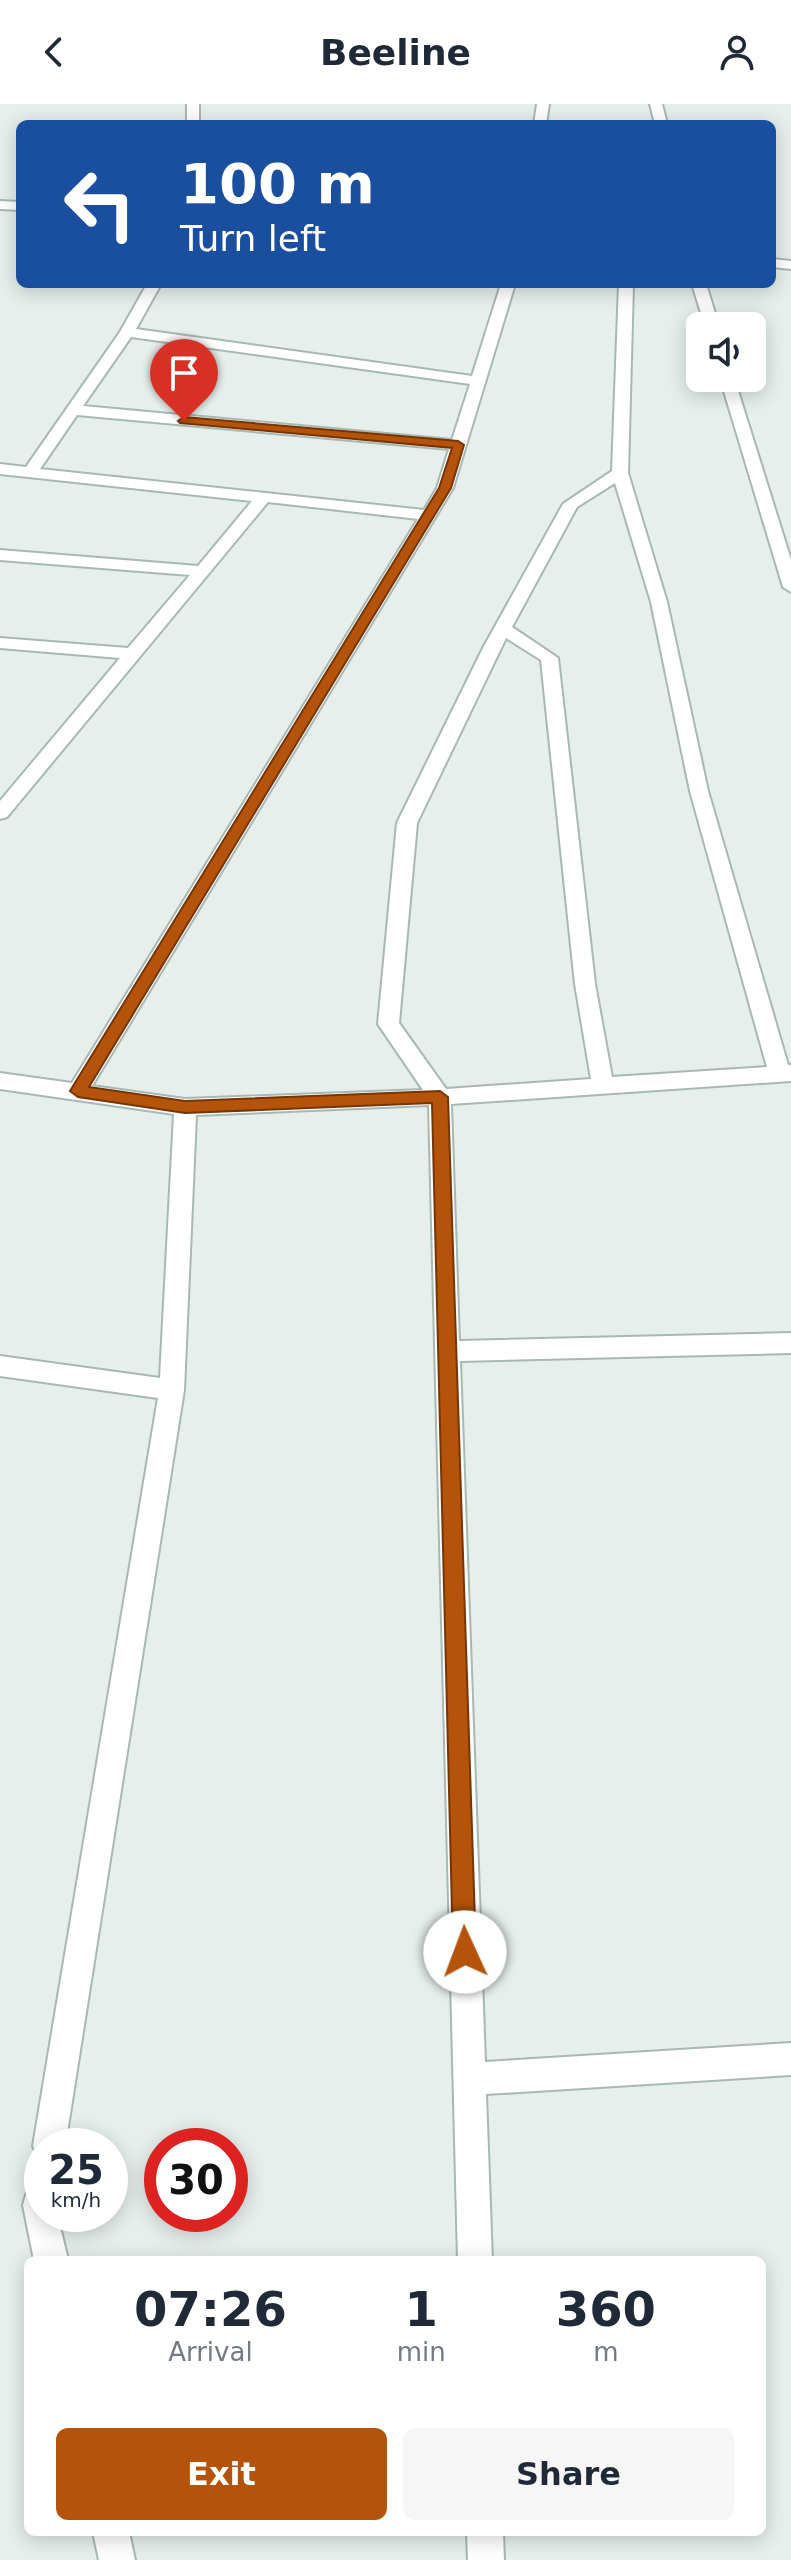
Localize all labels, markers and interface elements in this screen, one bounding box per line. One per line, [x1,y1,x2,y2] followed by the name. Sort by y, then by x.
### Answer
[32,30,76,74] icon: back
[715,30,759,74] icon: person
[320,32,471,73] text: Beeline
[180,151,375,216] text: 100 m
[48,152,152,256] icon: left
[180,218,326,259] text: Turn left
[686,312,766,392] map controls
[686,312,766,392] button: sound
[150,339,218,421] pin
[162,351,206,395] icon: arrive
[423,1910,507,1994] position arrow
[144,2128,248,2232] speed limit sign: 30
[48,2147,104,2193] text: 25
[51,2188,101,2212] text: km/h
[134,2281,287,2337] text: 07:26
[405,2281,438,2337] text: 1
[556,2281,656,2337] text: 360
[168,2337,253,2367] text: Arrival
[397,2337,446,2367] text: min
[593,2337,619,2367] text: m
[56,2428,387,2520] button: Exit
[403,2428,734,2520] button: Share

